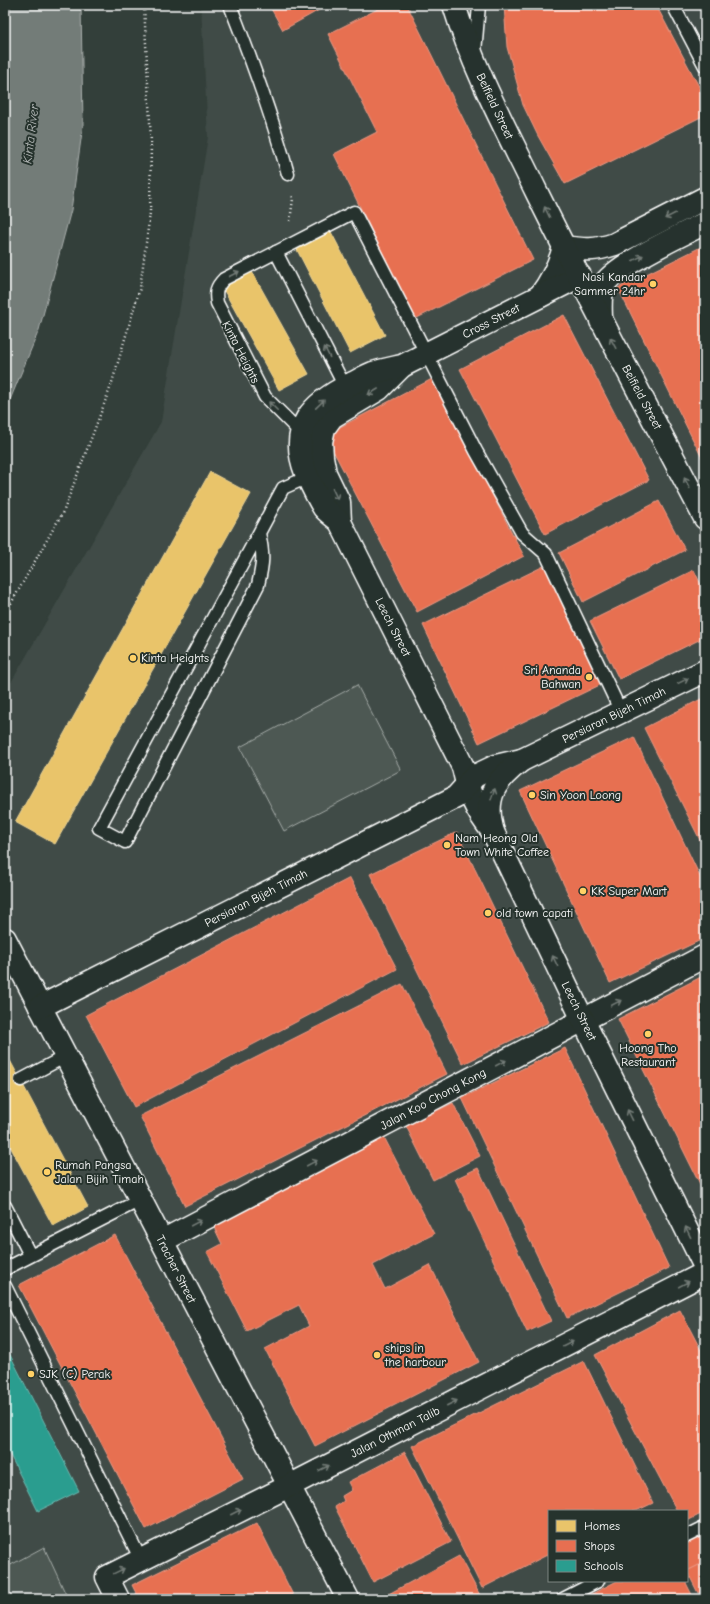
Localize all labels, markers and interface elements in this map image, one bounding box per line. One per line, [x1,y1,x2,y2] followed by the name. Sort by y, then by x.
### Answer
[474,71,517,142] street label: Belfield Street
[19,103,42,165] water label: Kinta River
[543,206,550,218] one-way arrow
[665,212,677,220] one-way arrow
[632,254,644,261] one-way arrow
[228,269,240,277] one-way arrow
[574,270,645,298] place label: Nasi Kandar Sammer 24hr
[648,279,658,289] marker: Nasi Kandar Sammer 24hr
[460,300,522,341] street label: Cross Street
[219,319,263,385] street label: Kinta Heights
[609,338,616,350] one-way arrow
[323,347,330,359] one-way arrow
[619,362,665,432] street label: Belfield Street
[367,388,379,396] one-way arrow
[315,399,325,409] one-way arrow
[268,401,278,411] one-way arrow
[683,477,690,489] one-way arrow
[331,487,339,499] one-way arrow
[372,595,414,659] street label: Leech Street
[141,651,209,665] place label: Kinta Heights
[128,653,138,663] marker: Kinta Heights
[524,663,581,691] place label: Sri Ananda Bahwan
[584,672,594,682] marker: Sri Ananda Bahwan
[677,677,689,684] one-way arrow
[560,684,668,746] street label: Persiaran Bijeh Timah
[540,788,621,802] place label: Sin Yoon Loong
[490,789,498,801] one-way arrow
[527,790,537,800] marker: Sin Yoon Loong
[455,831,549,859] place label: Nam Heong Old Town White Coffee
[442,840,452,850] marker: Nam Heong Old Town White Coffee
[202,866,310,930] street label: Persiaran Bijeh Timah
[591,884,667,898] place label: KK Super Mart
[578,886,588,896] marker: KK Super Mart
[496,906,573,920] place label: old town capati
[483,908,493,918] marker: old town capati
[551,955,558,967] one-way arrow
[559,979,600,1043] street label: Leech Street
[610,999,622,1006] one-way arrow
[643,1029,653,1039] marker: Hoong Tho Restaurant
[619,1041,677,1069] place label: Hoong Tho Restaurant
[495,1059,507,1066] one-way arrow
[378,1065,488,1133] street label: Jalan Koo Chong Kong
[626,1109,633,1121] one-way arrow
[55,1158,144,1186] place label: Rumah Pangsa Jalan Bijih Timah
[305,1158,317,1166] one-way arrow
[42,1167,52,1177] marker: Rumah Pangsa Jalan Bijih Timah
[190,1219,202,1226] one-way arrow
[684,1226,691,1238] one-way arrow
[153,1233,199,1306] street label: Tracher Street
[677,1280,689,1288] one-way arrow
[562,1339,574,1347] one-way arrow
[384,1341,446,1369] place label: ships in the harbour
[372,1350,382,1360] marker: ships in the harbour
[39,1367,110,1381] place label: SJK (C) Perak
[26,1369,36,1379] marker: SJK (C) Perak
[446,1398,458,1406] one-way arrow
[348,1403,442,1461] street label: Jalan Othman Talib
[318,1464,330,1471] one-way arrow
[229,1508,241,1516] one-way arrow
[548,1510,688,1582] legend
[584,1519,620,1533] text: Homes
[584,1539,615,1553] text: Shops
[584,1559,623,1573] text: Schools
[113,1566,125,1574] one-way arrow

